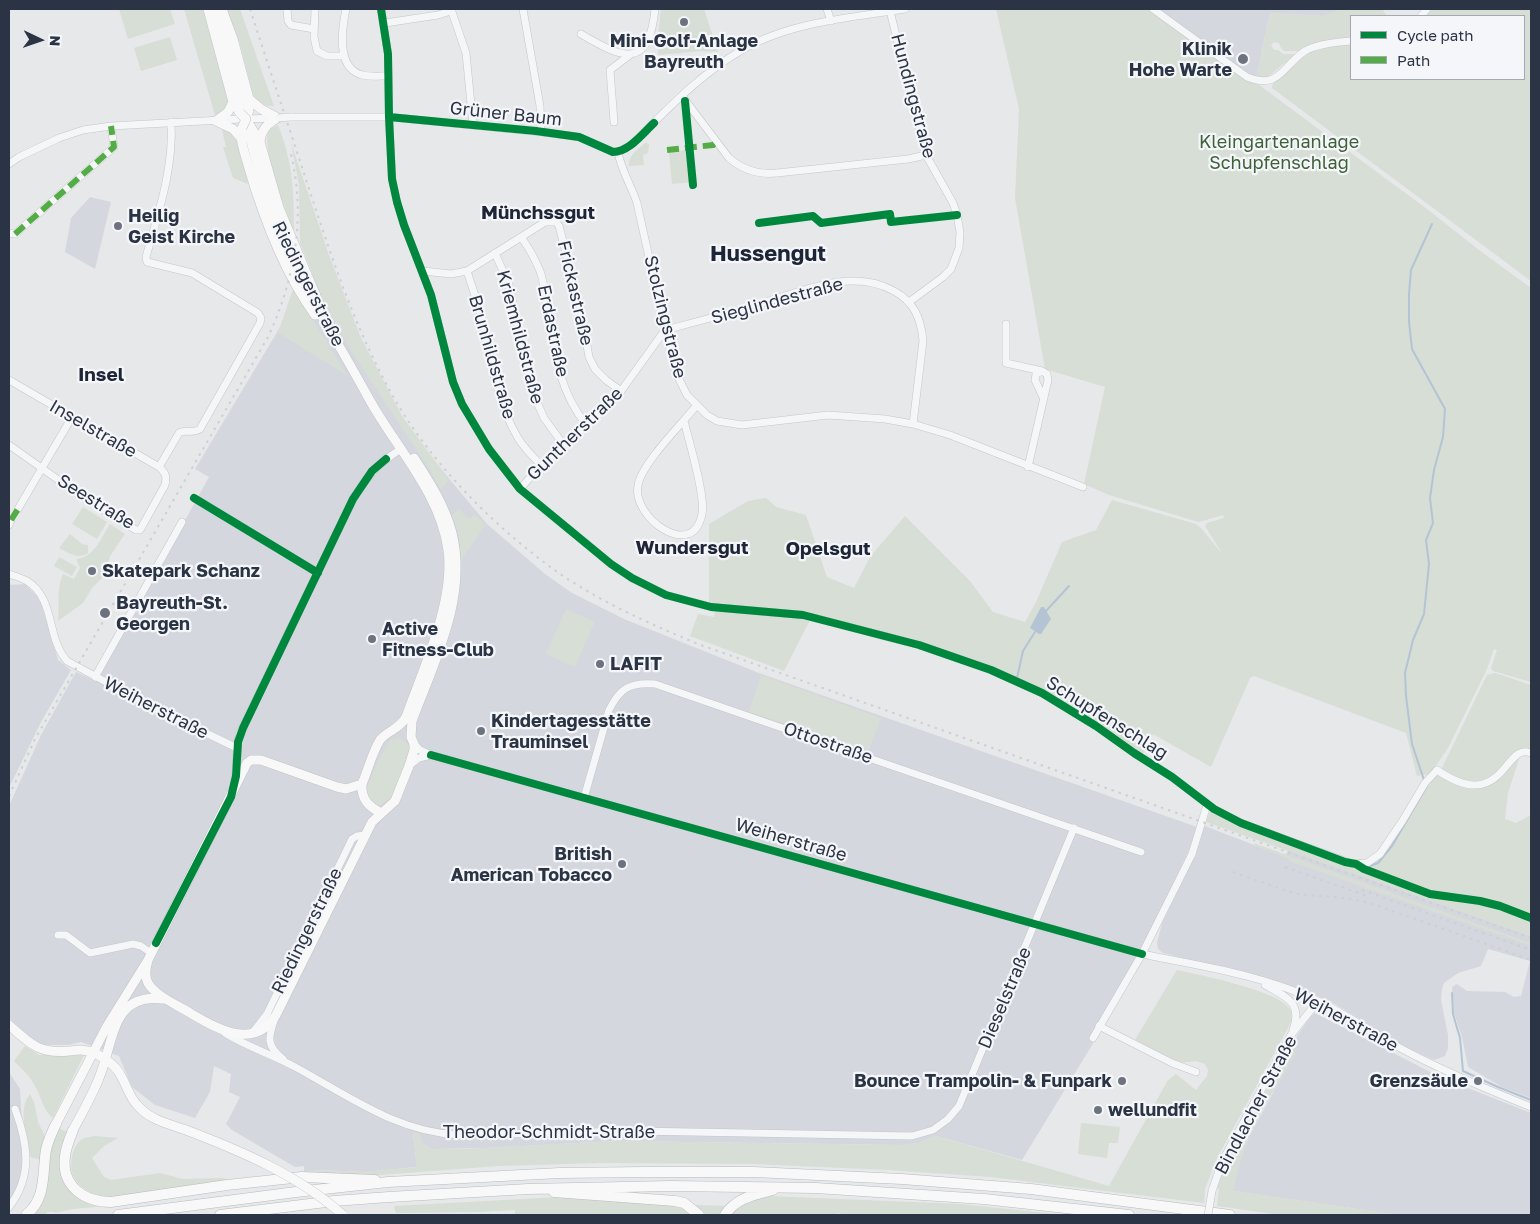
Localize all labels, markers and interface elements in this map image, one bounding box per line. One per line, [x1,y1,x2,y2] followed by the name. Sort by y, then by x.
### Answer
[15,15,65,65] north arrow
[1350,15,1525,80] legend
[678,16,690,28] marker: Mini-Golf-Anlage Bayreuth
[1397,26,1473,44] text: Cycle path
[610,30,758,72] place label: Mini-Golf-Anlage Bayreuth
[886,31,940,161] street label: Hundingstraße
[47,35,64,47] text: N
[1129,38,1232,80] place label: Klinik Hohe Warte
[1397,51,1430,69] text: Path
[1236,52,1250,66] marker: Klinik Hohe Warte
[449,97,563,131] street label: Grüner Baum
[1199,131,1359,173] park label: Kleingartenanlage Schupfenschlag
[481,202,595,224] district label: Münchssgut
[128,205,235,248] place label: Heilig Geist Kirche
[267,218,349,350] street label: Riedingerstraße
[112,220,124,232] marker: Heilig Geist Kirche
[552,238,598,348] street label: Frickastraße
[710,241,826,267] district label: Hussengut
[639,253,691,381] street label: Stolzingstraße
[492,268,548,406] street label: Kriemhildstraße
[709,273,845,329] street label: Sieglindestraße
[533,283,573,379] street label: Erdastraße
[464,292,520,422] street label: Brunhildstraße
[78,364,124,386] district label: Insel
[523,383,627,485] street label: Guntherstraße
[46,395,140,463] street label: Inselstraße
[53,470,139,534] street label: Seestraße
[636,537,748,559] district label: Wundersgut
[785,538,871,560] district label: Opelsgut
[102,560,260,582] place label: Skatepark Schanz
[86,565,98,577] marker: Skatepark Schanz
[116,592,228,634] place label: Bayreuth-St. Georgen
[98,606,112,620] marker: Bayreuth-St. Georgen
[382,618,494,660] place label: Active Fitness-Club
[366,633,378,645] marker: Active Fitness-Club
[610,653,662,675] place label: LAFIT
[594,658,606,670] marker: LAFIT
[100,672,212,744] street label: Weiherstraße
[1042,672,1172,764] street label: Schupfenschlag
[491,710,651,752] place label: Kindertagesstätte Trauminsel
[781,718,875,768] street label: Ottostraße
[475,725,487,737] marker: Kindertagesstätte Trauminsel
[733,814,849,866] street label: Weiherstraße
[451,843,612,886] place label: British American Tobacco
[616,858,628,870] marker: British American Tobacco
[267,864,347,998] street label: Riedingerstraße
[974,944,1036,1052] street label: Dieselstraße
[1290,983,1402,1057] street label: Weiherstraße
[1210,1032,1302,1178] street label: Bindlacher Straße
[854,1070,1112,1092] place label: Bounce Trampolin- & Funpark
[1370,1070,1468,1092] place label: Grenzsäule
[1116,1075,1128,1087] marker: Bounce Trampolin- & Funpark
[1472,1075,1484,1087] marker: Grenzsäule
[1108,1099,1197,1121] place label: wellundfit
[1092,1104,1104,1116] marker: wellundfit
[443,1121,655,1143] street label: Theodor-Schmidt-Straße

